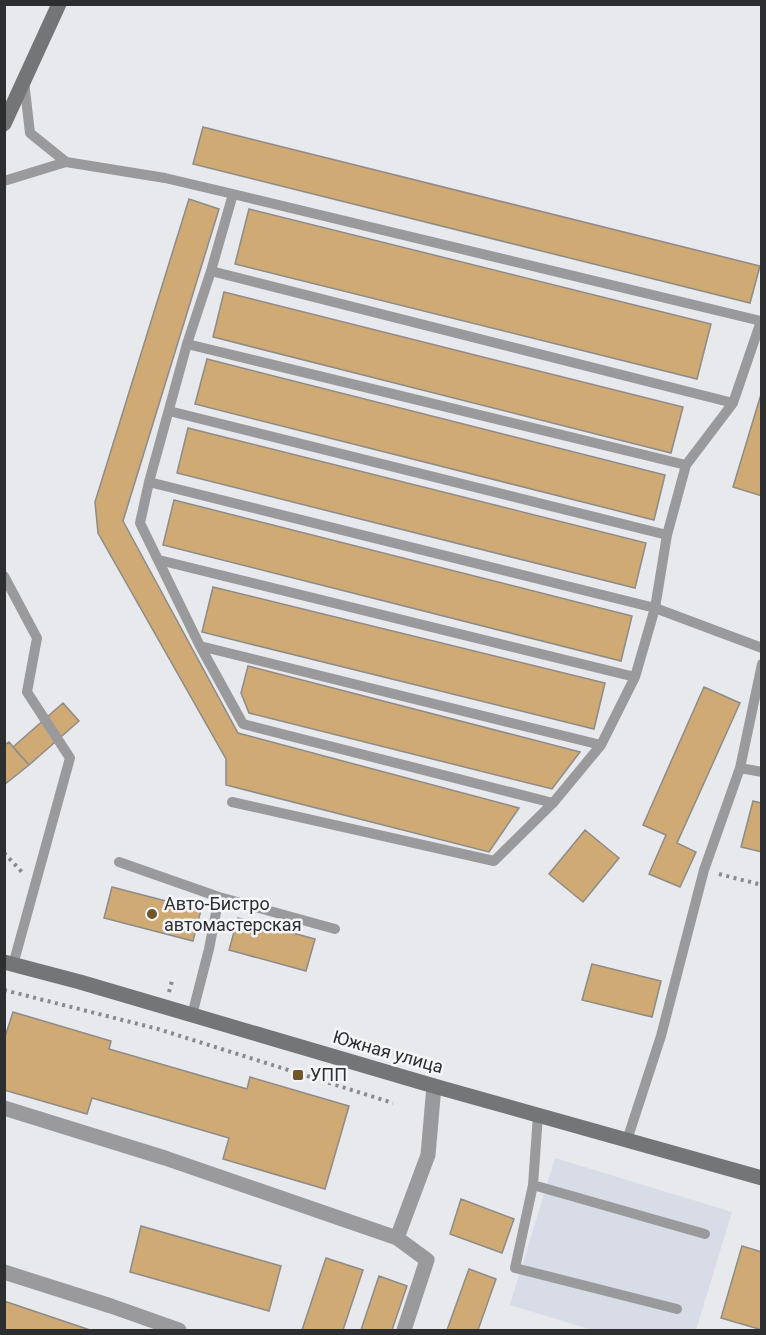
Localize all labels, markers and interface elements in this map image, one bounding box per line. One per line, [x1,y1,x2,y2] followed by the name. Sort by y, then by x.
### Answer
[164,893,302,935] place label: Авто-Бистро автомастерская
[145,907,159,921] marker: Авто-Бистро автомастерская
[331,1026,446,1077] street label: Южная улица
[310,1064,347,1085] place label: УПП
[291,1068,305,1082] marker: УПП

